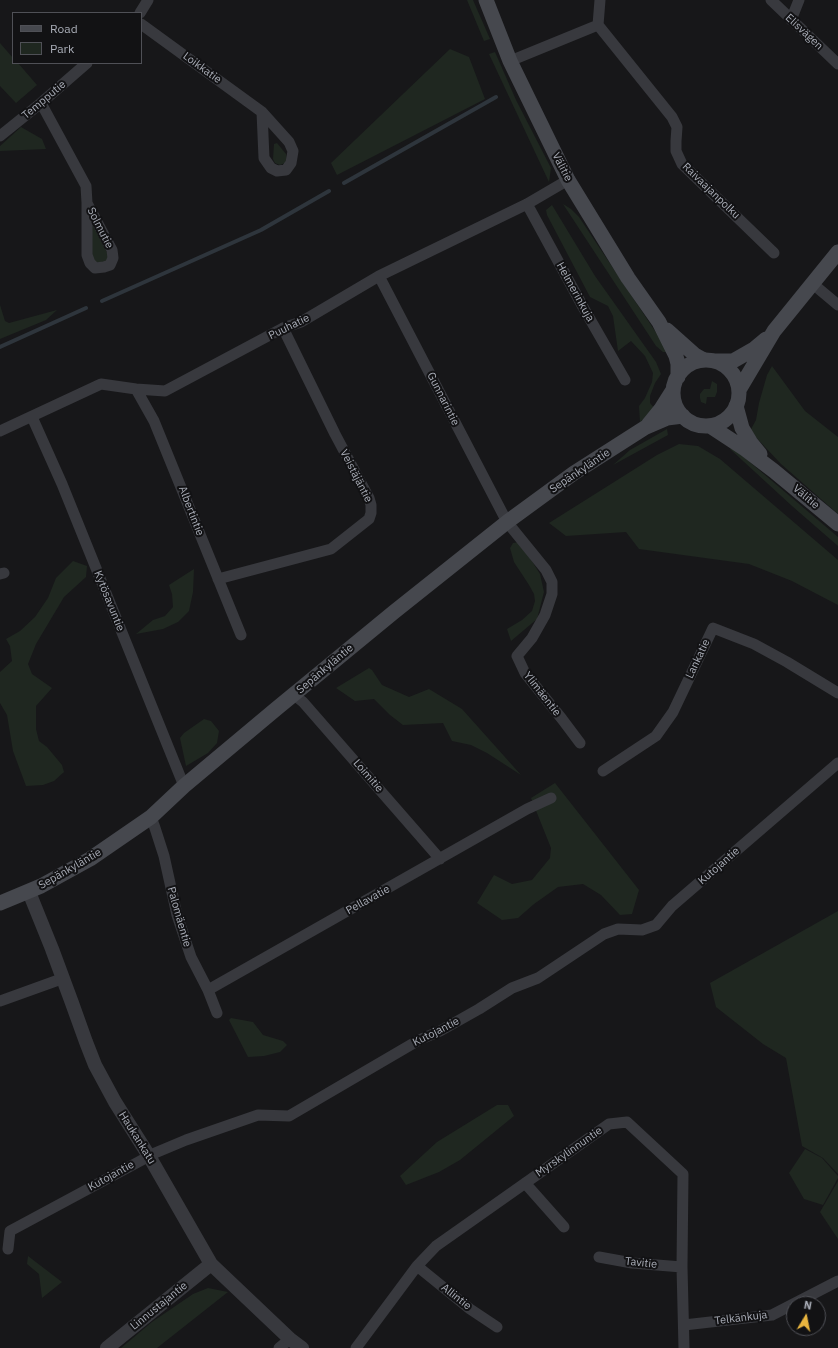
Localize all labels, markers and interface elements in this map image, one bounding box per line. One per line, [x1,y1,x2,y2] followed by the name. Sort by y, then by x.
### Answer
[782,11,826,53] street label: Elisvägen
[12,12,142,64] legend
[50,21,78,36] text: Road
[50,41,74,56] text: Park
[180,50,224,86] street label: Loikkatie
[20,78,68,122] street label: Tempputie
[549,150,575,184] street label: Välitie
[679,160,743,222] street label: Raivaajanpolku
[84,205,116,251] street label: Solmutie
[553,260,597,324] street label: Helmerinkuja
[266,311,312,343] street label: Puuhatie
[424,370,462,428] street label: Gunnarintie
[547,446,613,496] street label: Sepänkyläntie
[337,447,375,505] street label: Veistäjäntie
[790,482,822,512] street label: Välitie
[176,484,206,538] street label: Albertintie
[91,569,127,633] street label: Kytösavuntie
[683,637,713,681] street label: Lankatie
[294,641,356,697] street label: Sepänkyläntie
[521,669,563,719] street label: Ylimäentie
[350,757,386,795] street label: Loimitie
[696,844,742,888] street label: Kutojantie
[36,846,104,892] street label: Sepänkyläntie
[344,883,392,917] street label: Pellavatie
[164,885,194,949] street label: Palomäentie
[410,1015,462,1049] street label: Kutojantie
[116,1109,158,1167] street label: Haukankatu
[533,1124,605,1180] street label: Myrskylinnuntie
[86,1158,136,1194] street label: Kutojantie
[624,1255,658,1271] street label: Tavitie
[128,1279,190,1333] street label: Linnustajantie
[438,1281,474,1313] street label: Allintie
[786,1296,826,1336] north arrow
[803,1298,813,1313] text: N
[714,1308,768,1328] street label: Telkänkuja

